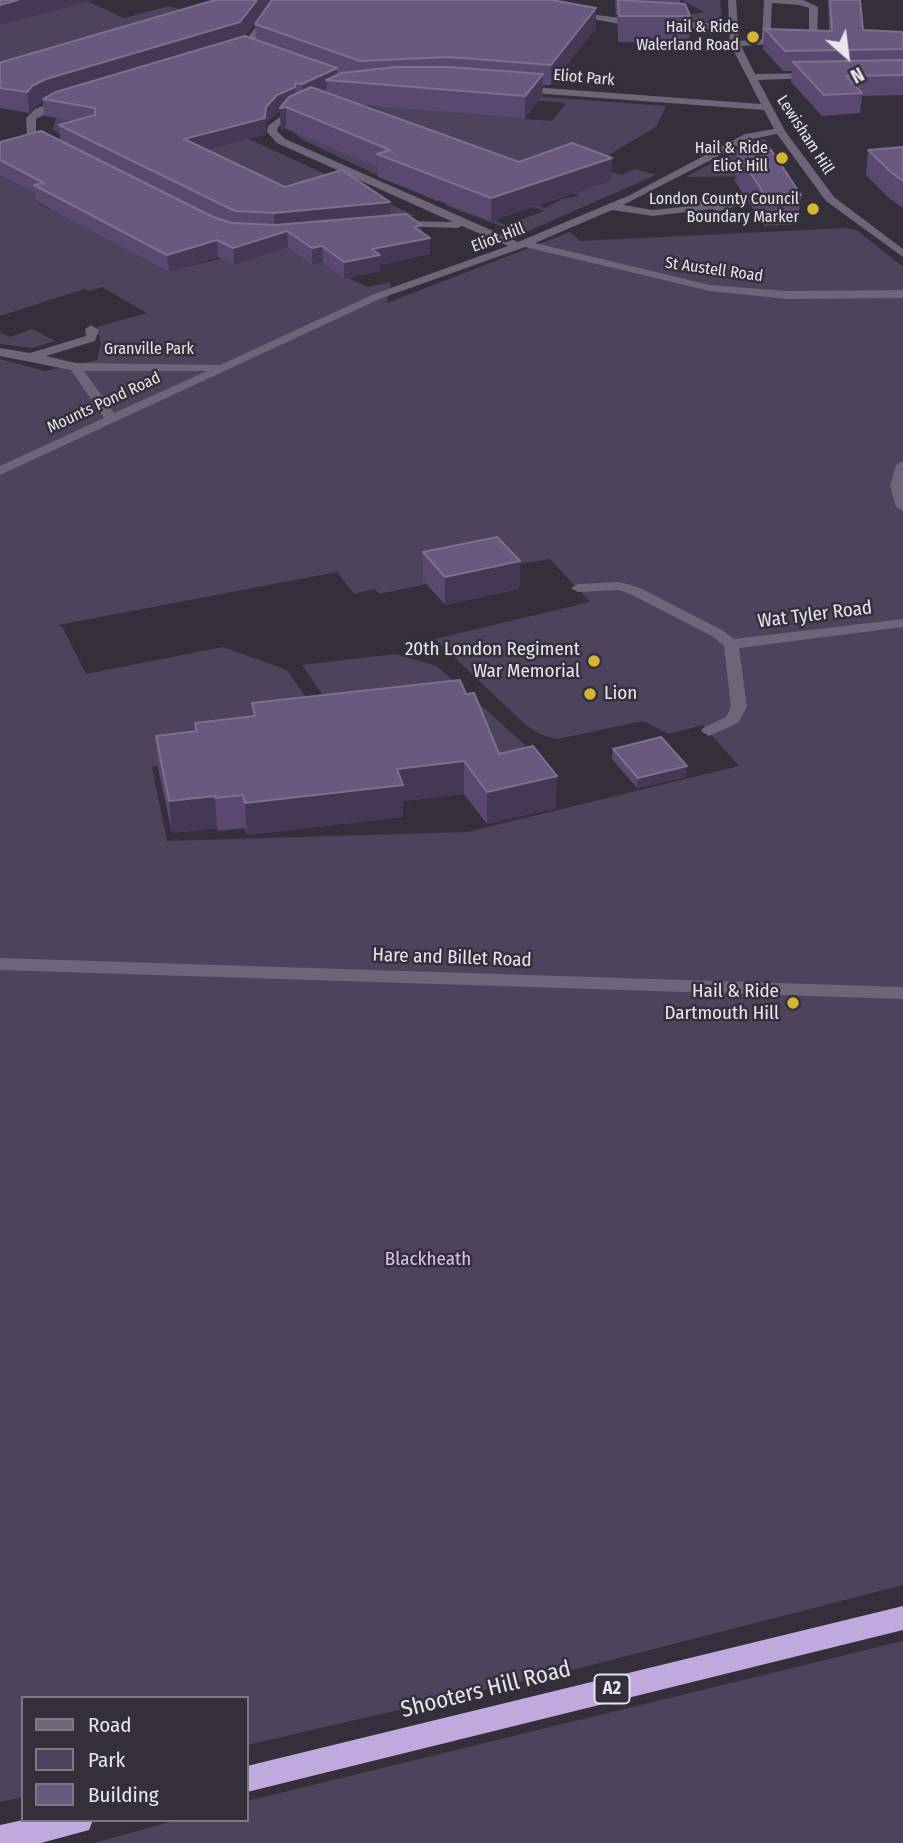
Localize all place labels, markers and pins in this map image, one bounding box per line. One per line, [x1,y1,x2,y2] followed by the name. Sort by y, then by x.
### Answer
[636,18,739,56] place label: Hail & Ride Walerland Road
[745,29,761,45] marker: Hail & Ride Walerland Road
[695,139,768,177] place label: Hail & Ride Eliot Hill
[774,150,790,166] marker: Hail & Ride Eliot Hill
[649,190,799,228] place label: London County Council Boundary Marker
[805,201,821,217] marker: London County Council Boundary Marker
[405,639,580,683] place label: 20th London Regiment War Memorial
[586,653,602,669] marker: 20th London Regiment War Memorial
[604,683,637,705] place label: Lion
[582,686,598,702] marker: Lion
[664,981,779,1025] place label: Hail & Ride Dartmouth Hill
[785,995,801,1011] marker: Hail & Ride Dartmouth Hill

